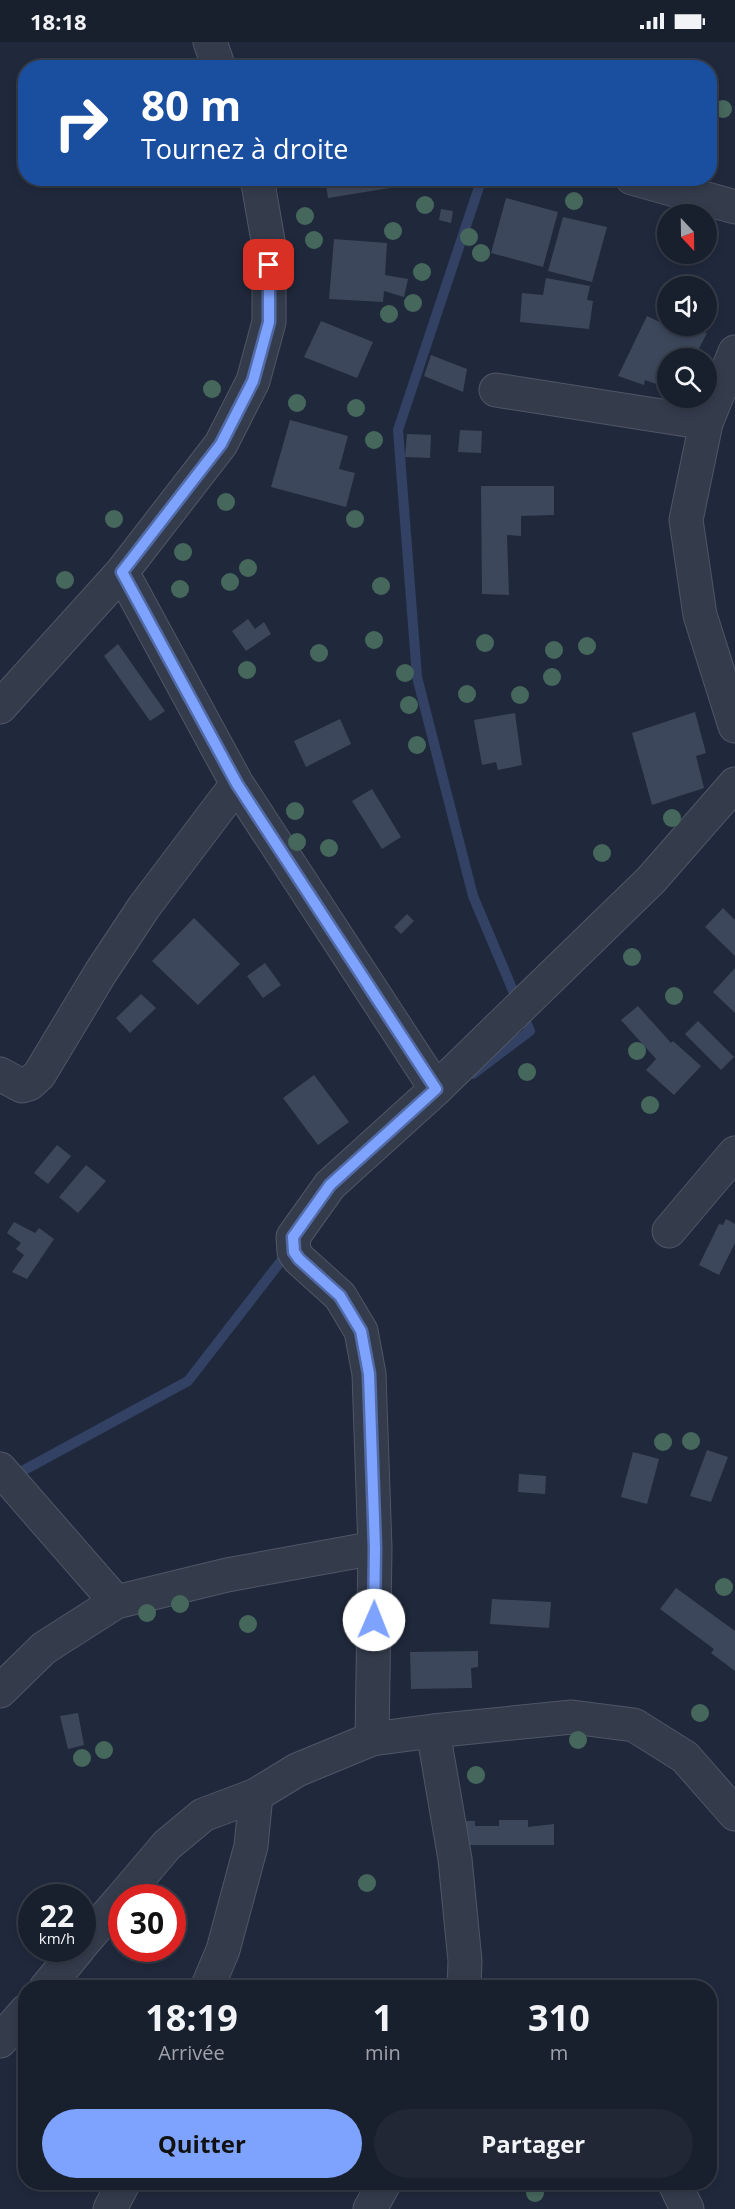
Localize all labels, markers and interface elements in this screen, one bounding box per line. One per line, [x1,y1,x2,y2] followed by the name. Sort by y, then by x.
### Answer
[30,6,87,36] text: 18:18
[141,76,241,133] text: 80 m
[42,84,120,162] icon: right
[141,130,349,167] text: Tournez à droite
[657,204,717,264] north arrow
[657,204,717,408] map controls
[243,239,294,290] pin
[252,248,285,281] icon: arrive
[657,276,717,336] button: sound
[657,348,717,408] button: search
[342,1588,406,1652] position arrow
[108,1884,186,1962] speed limit sign: 30
[40,1895,74,1936] text: 22
[39,1928,75,1948] text: km/h
[145,1993,238,2042] text: 18:19
[373,1993,393,2042] text: 1
[528,1993,590,2042] text: 310
[158,2039,225,2066] text: Arrivée
[365,2039,401,2066] text: min
[550,2039,568,2066] text: m
[42,2109,362,2178] button: Quitter
[374,2109,693,2178] button: Partager

